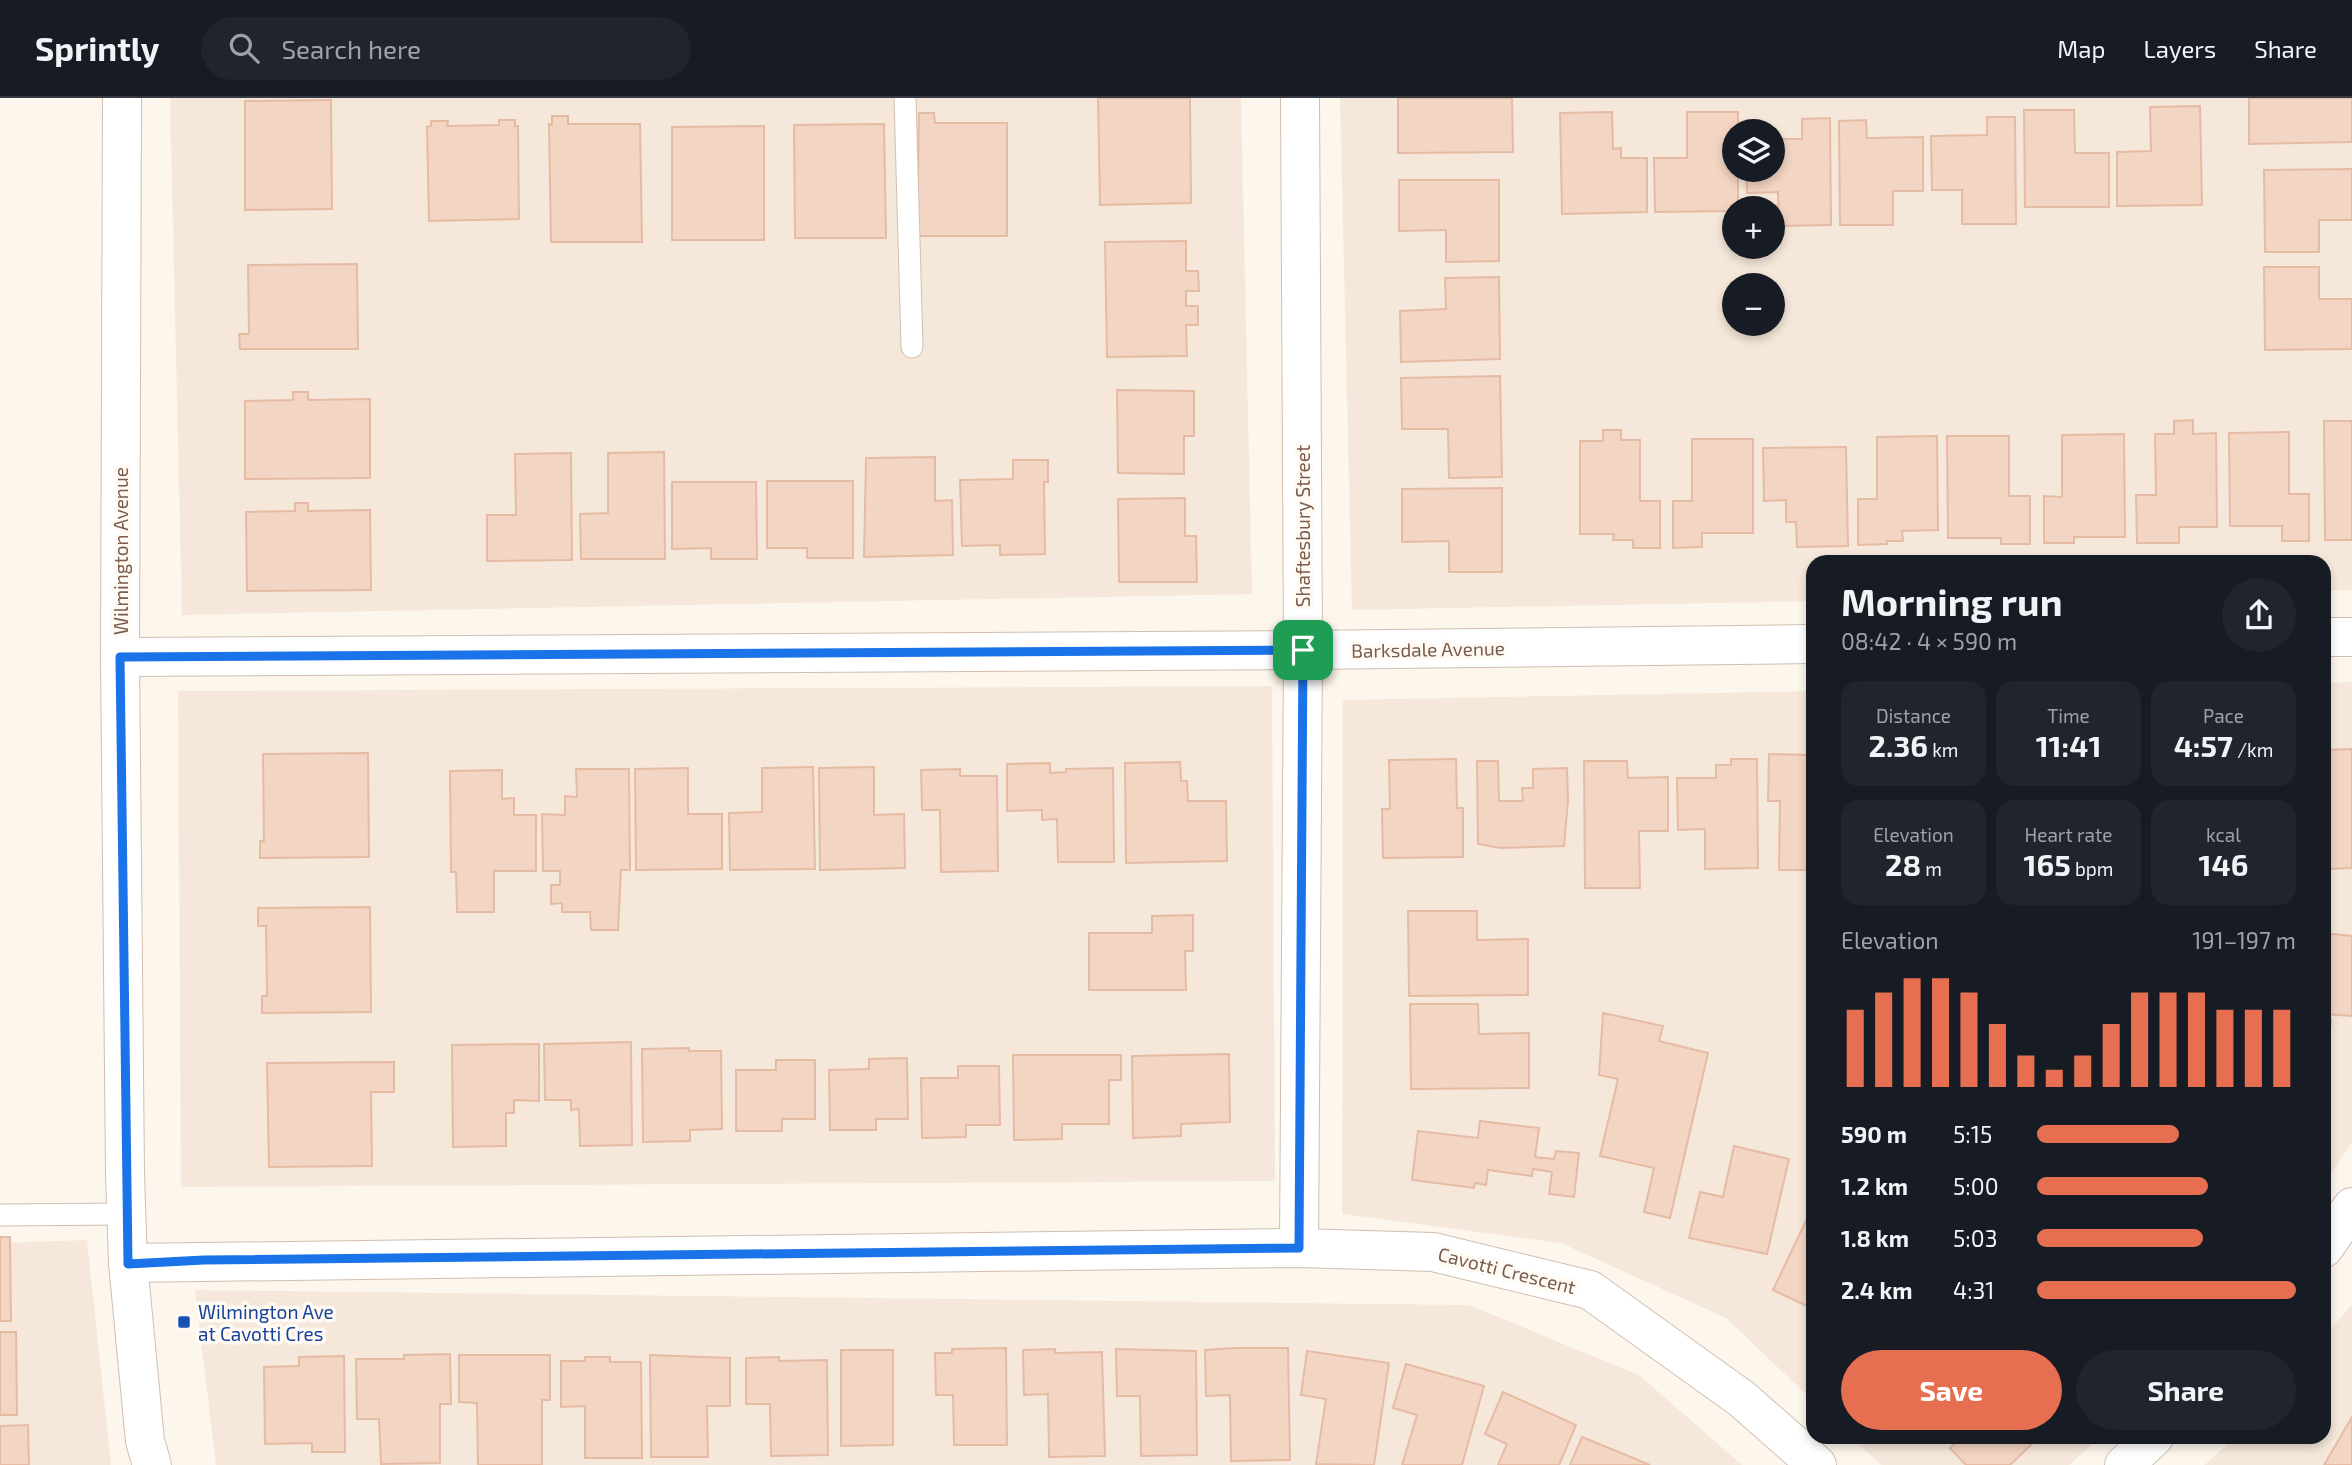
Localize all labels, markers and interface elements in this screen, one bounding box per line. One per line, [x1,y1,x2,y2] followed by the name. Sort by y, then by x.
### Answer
[201,17,691,80] search box
[35,28,159,68] text: Sprintly
[225,29,263,67] icon: search
[281,33,421,64] text: Search here
[2057,34,2105,63] text: Map
[2143,34,2216,63] text: Layers
[2254,34,2317,63] text: Share
[1722,119,1785,336] map controls
[1722,119,1785,182] button: layers
[1722,196,1785,259] button: +
[1722,273,1785,336] button: −
[1291,445,1314,607] street label: Shaftesbury Street
[109,467,132,635] street label: Wilmington Avenue
[1841,578,2062,624] text: Morning run
[2222,578,2296,652] button: share
[1273,620,1333,680] pin
[1841,627,2017,655] text: 08:42 · 4 × 590 m
[1284,631,1322,669] icon: arrive
[1351,636,1505,662] street label: Barksdale Avenue
[1876,704,1951,727] text: Distance
[2047,704,2090,727] text: Time
[2203,704,2244,727] text: Pace
[1868,727,1928,763] text: 2.36
[2036,727,2101,763] text: 11:41
[2174,727,2233,763] text: 4:57
[1928,738,1959,761] text: km
[2233,738,2273,761] text: /km
[1873,823,1954,846] text: Elevation
[2025,823,2112,846] text: Heart rate
[2206,823,2241,846] text: kcal
[1885,846,1921,882] text: 28
[2024,846,2071,882] text: 165
[2199,846,2248,882] text: 146
[1921,857,1942,880] text: m
[2071,857,2113,880] text: bpm
[1841,926,1939,954] text: Elevation
[2192,926,2296,954] text: 191–197 m
[1841,1120,1907,1148] text: 590 m
[1953,1120,1992,1148] text: 5:15
[1841,1172,1908,1200] text: 1.2 km
[1953,1172,1999,1200] text: 5:00
[1841,1224,1909,1252] text: 1.8 km
[1953,1224,1997,1252] text: 5:03
[1436,1242,1578,1298] street label: Cavotti Crescent
[1841,1276,1913,1304] text: 2.4 km
[1953,1276,1995,1304] text: 4:31
[198,1300,334,1345] place label: Wilmington Ave at Cavotti Cres
[176,1314,192,1330] marker: Wilmington Ave at Cavotti Cres
[1841,1350,2062,1430] button: Save
[2076,1350,2296,1430] button: Share

